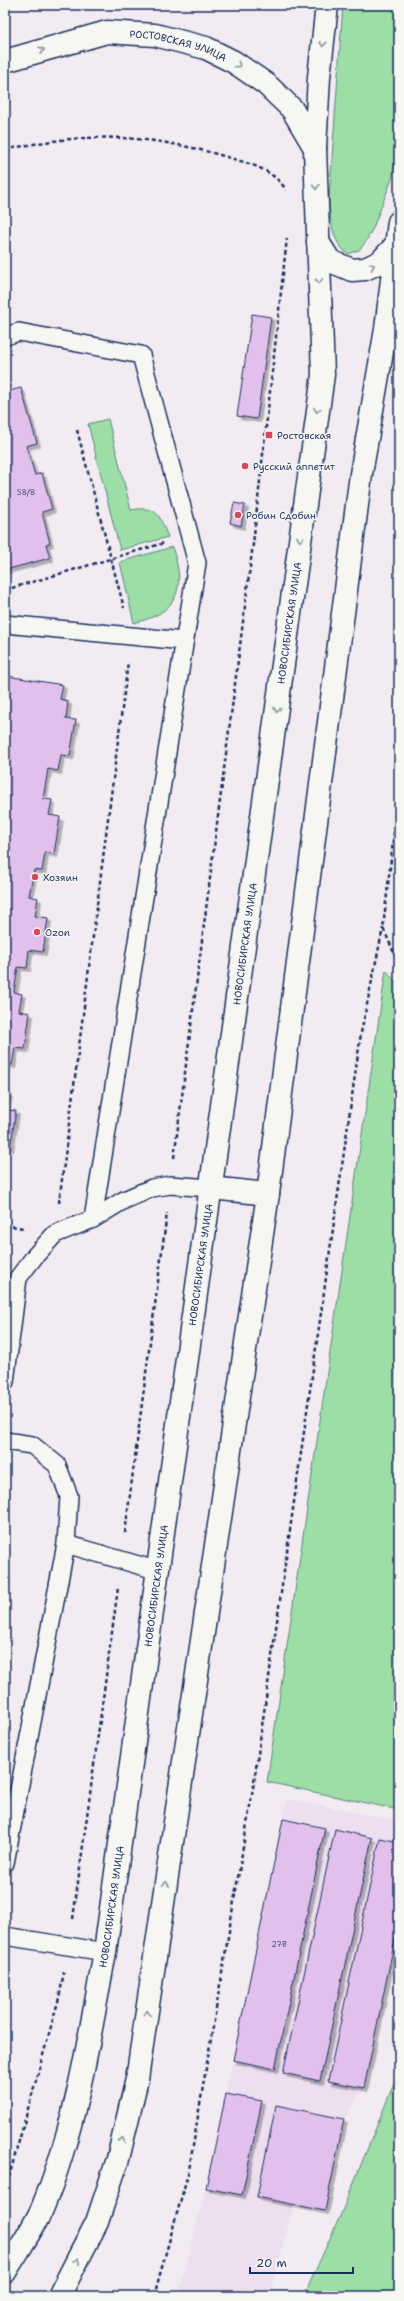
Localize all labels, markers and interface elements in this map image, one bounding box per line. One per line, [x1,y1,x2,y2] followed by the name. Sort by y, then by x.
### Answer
[129,27,229,64] street label: РОСТОВСКАЯ УЛИЦА
[319,41,328,47] one-way arrow
[39,46,46,55] one-way arrow
[234,60,241,67] one-way arrow
[312,184,320,190] one-way arrow
[367,263,375,271] one-way arrow
[315,278,323,284] one-way arrow
[313,407,322,413] one-way arrow
[277,429,331,442] place label: Ростовская
[264,430,274,440] marker: Ростовская
[253,460,336,473] place label: Русский аппетит
[240,461,250,471] marker: Русский аппетит
[17,487,35,498] house number: 58/8
[246,509,316,522] place label: Робин Сдобин
[233,510,243,520] marker: Робин Сдобин
[296,536,305,542] one-way arrow
[274,561,304,685] street label: НОВОСИБИРСКАЯ УЛИЦА
[273,707,282,713] one-way arrow
[43,871,78,884] place label: Хозяин
[30,872,40,882] marker: Хозяин
[230,882,260,1006] street label: НОВОСИБИРСКАЯ УЛИЦА
[45,926,70,939] place label: Ozon
[32,927,42,937] marker: Ozon
[186,1203,215,1327] street label: НОВОСИБИРСКАЯ УЛИЦА
[141,1524,171,1648] street label: НОВОСИБИРСКАЯ УЛИЦА
[96,1845,127,1969] street label: НОВОСИБИРСКАЯ УЛИЦА
[161,1881,170,1887] one-way arrow
[271,1939,287,1950] house number: 27В
[142,2010,151,2016] one-way arrow
[118,2137,126,2143] one-way arrow
[250,2249,353,2275] scale bar
[256,2255,287,2271] text: 20 m
[72,2258,80,2266] one-way arrow

